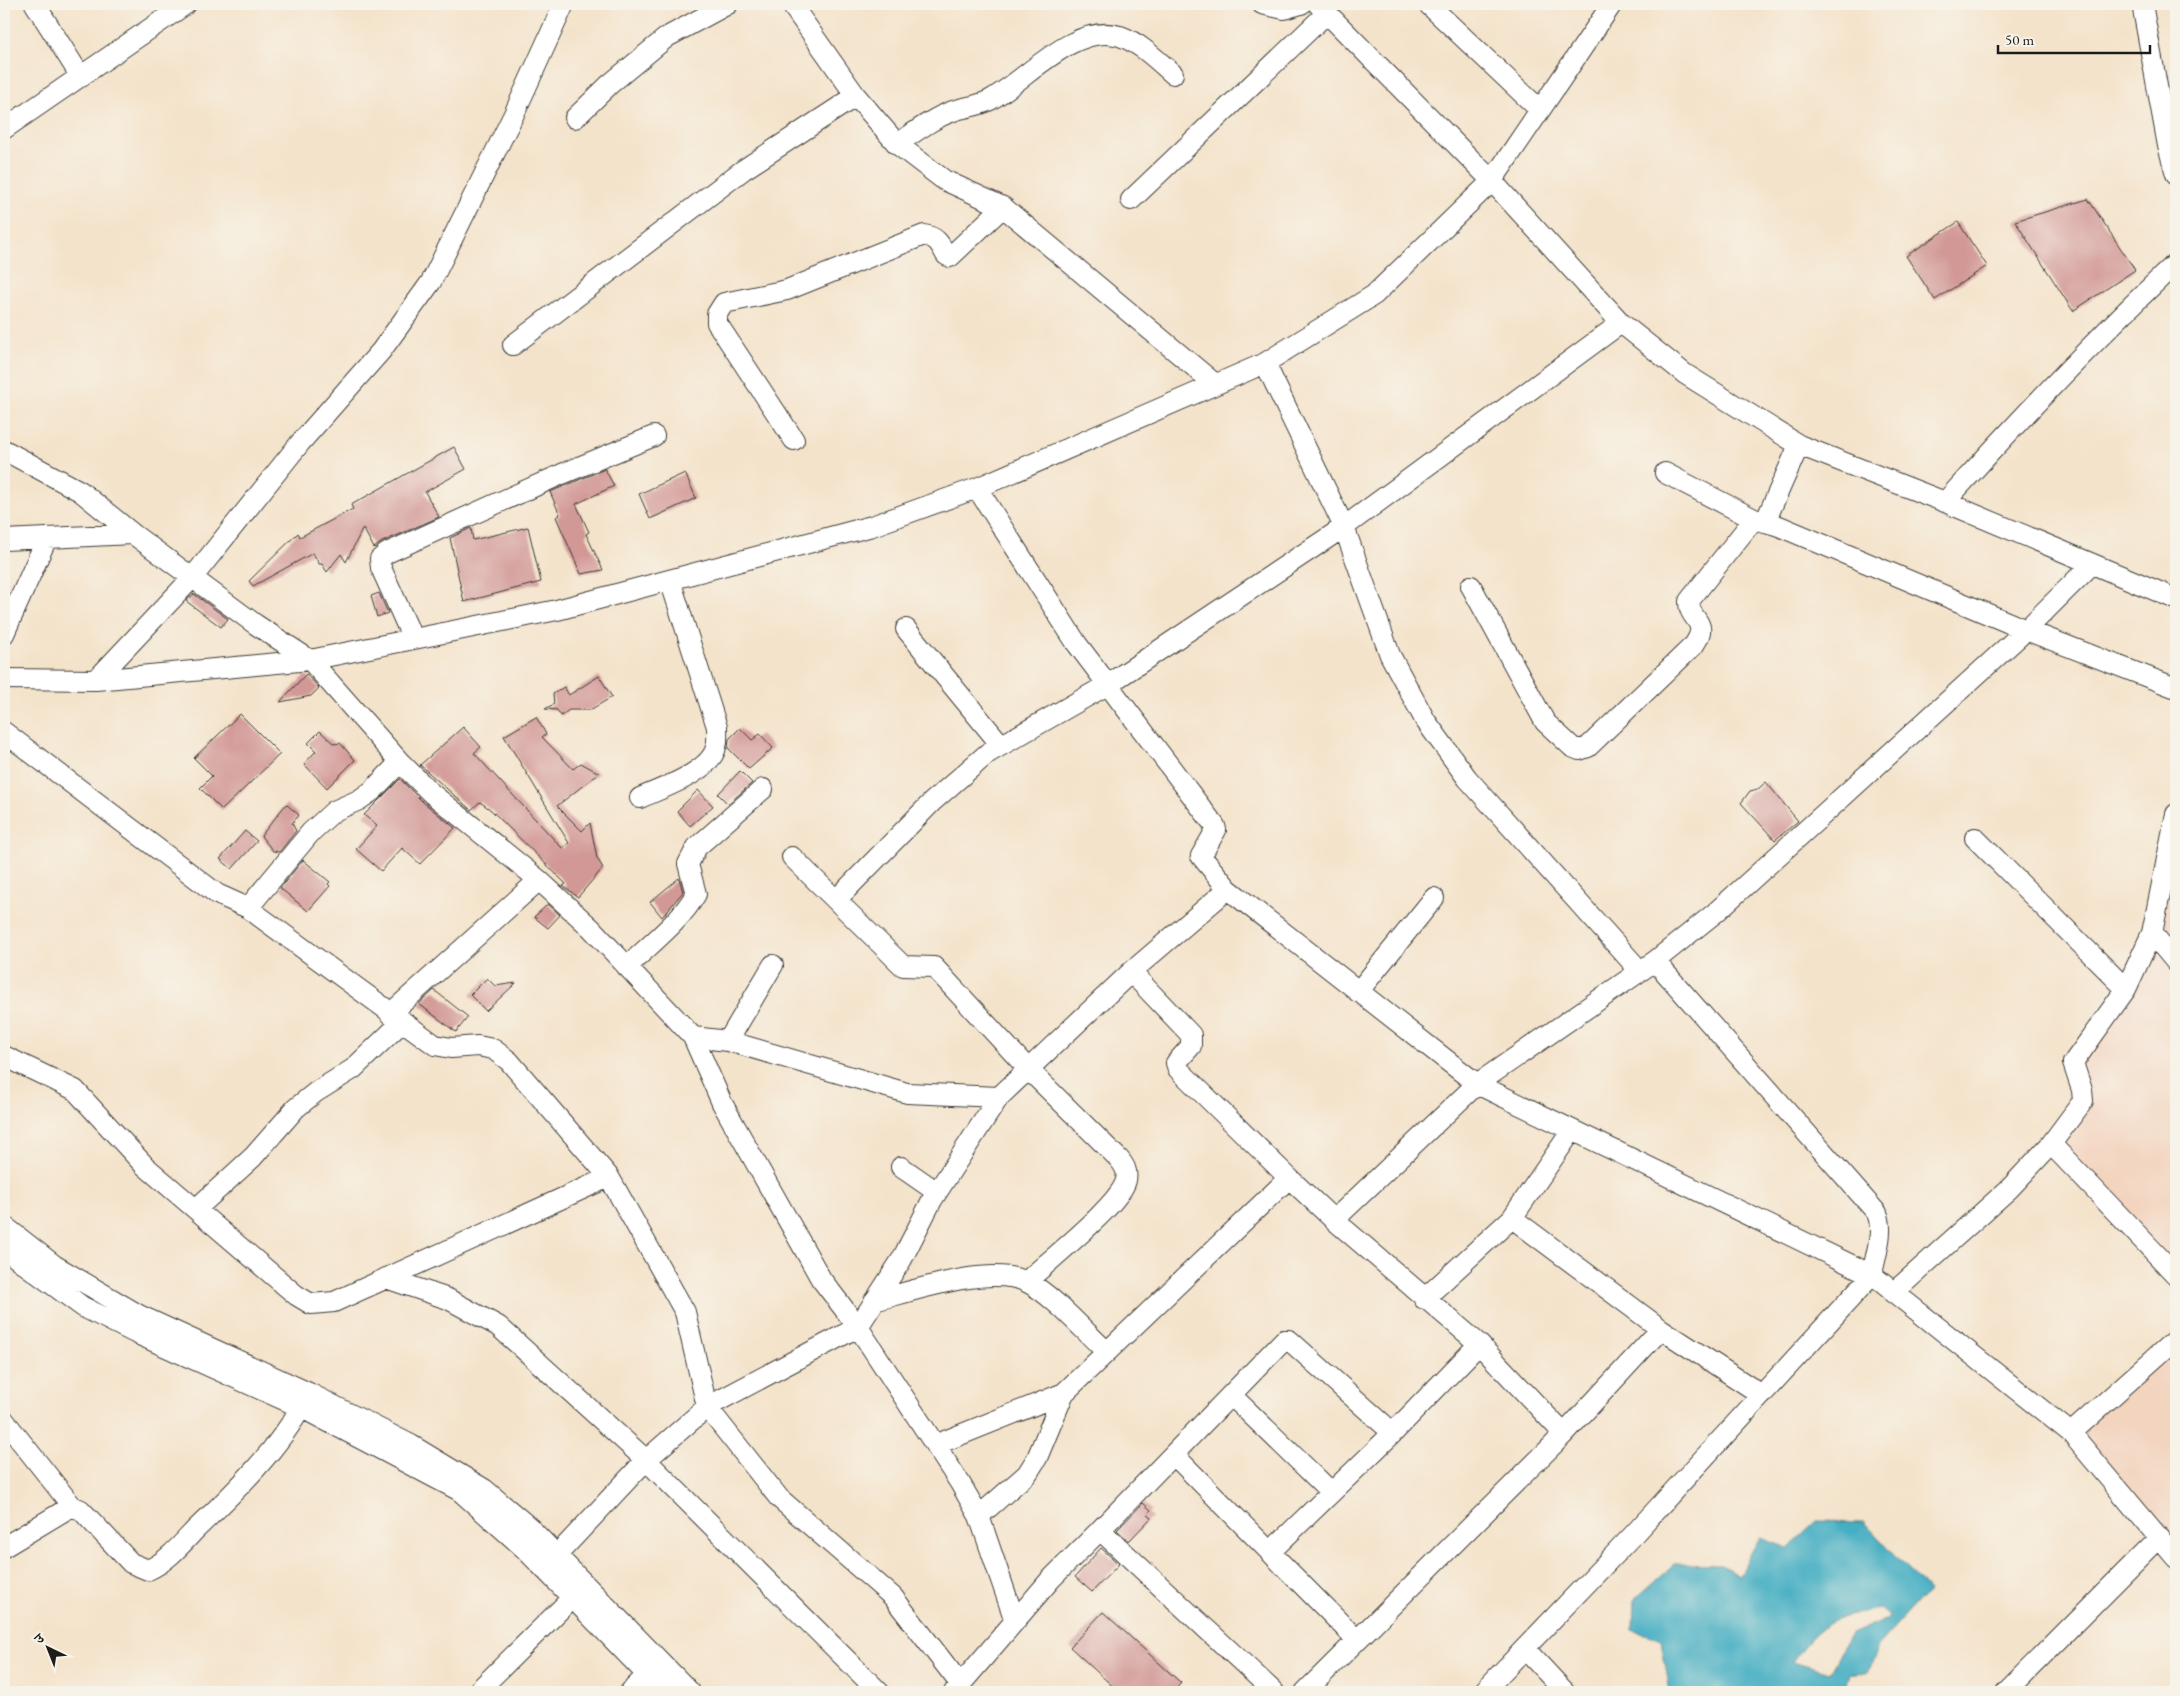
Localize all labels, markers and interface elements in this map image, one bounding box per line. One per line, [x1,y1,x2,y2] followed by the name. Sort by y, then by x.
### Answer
[1998,22,2150,54] scale bar
[2005,30,2034,49] text: 50 m
[22,1624,72,1674] north arrow
[30,1629,49,1648] text: उ

